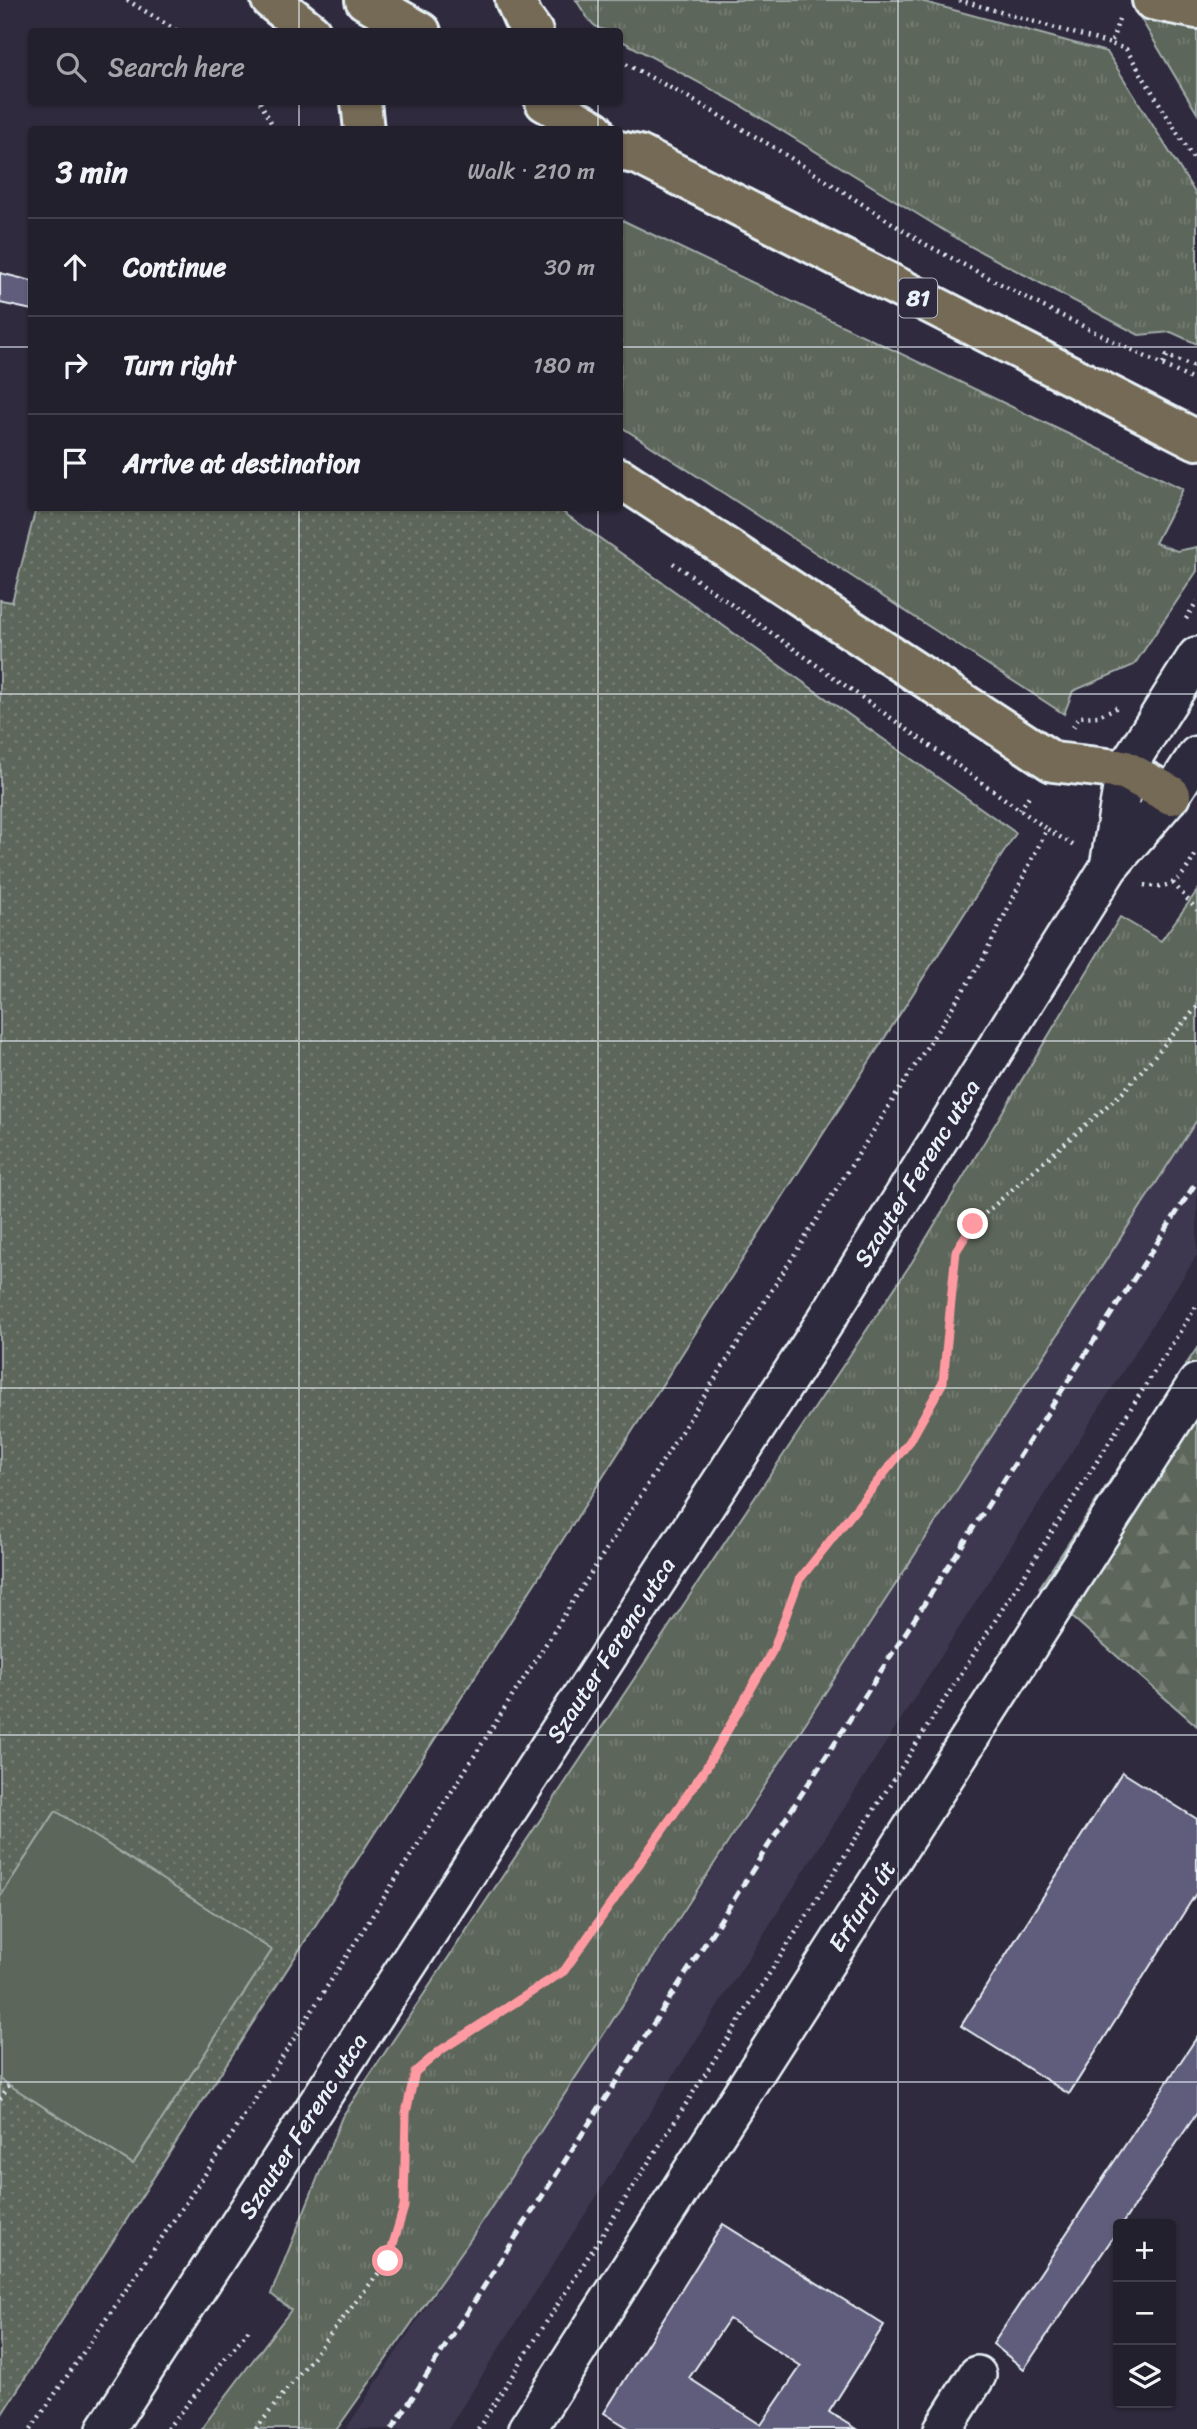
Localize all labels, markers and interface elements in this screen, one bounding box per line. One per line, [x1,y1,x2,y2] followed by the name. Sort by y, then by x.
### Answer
[28,28,623,105] search box
[108,44,245,90] text: Search here
[52,48,90,86] icon: search
[56,145,128,199] text: 3 min
[468,151,595,192] text: Walk · 210 m
[123,244,226,290] text: Continue
[544,247,595,288] text: 30 m
[56,248,94,286] icon: ahead
[899,278,937,318] road number: 81
[123,342,236,388] text: Turn right
[533,345,595,386] text: 180 m
[56,346,94,384] icon: right
[123,440,360,486] text: Arrive at destination
[56,444,94,482] icon: arrive
[842,1070,992,1276] street label: Szauter Ferenc utca
[957,1208,988,1239] route end
[535,1548,687,1752] street label: Szauter Ferenc utca
[816,1851,908,1961] street label: Erfurti út
[227,2024,379,2228] street label: Szauter Ferenc utca
[1113,2219,1176,2408] map controls
[1113,2219,1176,2282] button: +
[372,2245,403,2276] route start
[1113,2282,1176,2345] button: −
[1113,2345,1176,2408] button: layers

